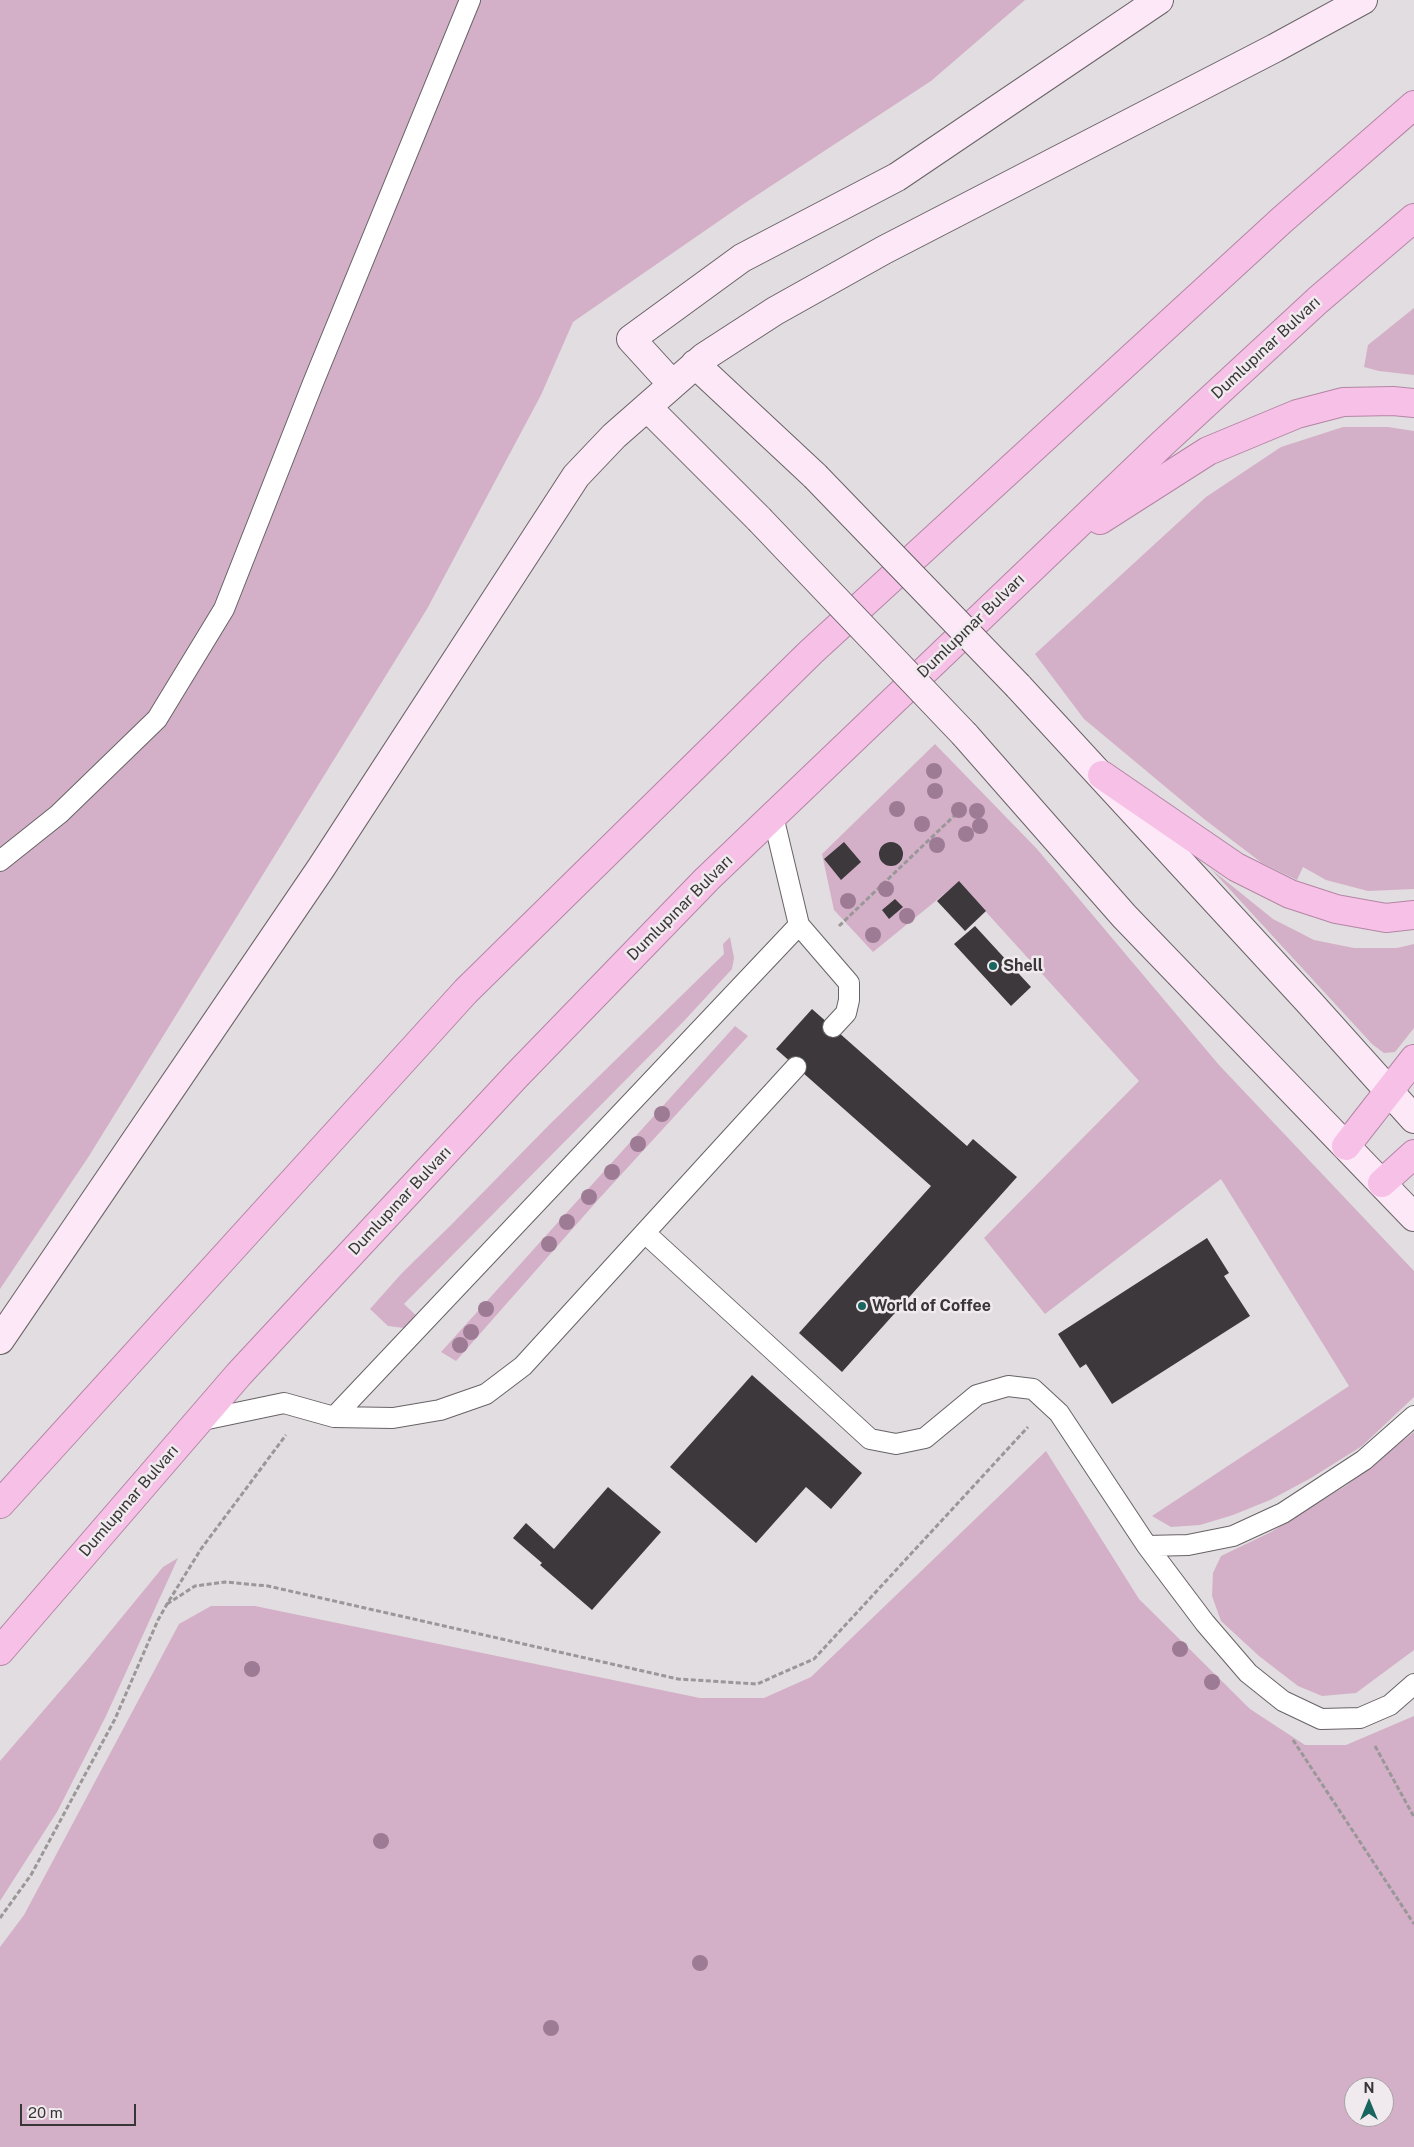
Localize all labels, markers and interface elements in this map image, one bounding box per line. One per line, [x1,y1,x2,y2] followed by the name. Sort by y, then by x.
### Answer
[1208,293,1324,403] street label: Dumlupınar Bulvarı
[913,570,1029,682] street label: Dumlupınar Bulvarı
[623,851,737,965] street label: Dumlupınar Bulvarı
[1003,956,1043,976] place label: Shell
[987,960,999,972] marker: Shell
[345,1143,455,1259] street label: Dumlupınar Bulvarı
[872,1296,991,1316] place label: World of Coffee
[856,1300,868,1312] marker: World of Coffee
[75,1441,183,1561] street label: Dumlupınar Bulvarı
[1344,2077,1394,2127] north arrow
[1364,2080,1374,2096] text: N
[22,2094,139,2126] scale bar
[28,2104,63,2121] text: 20 m

